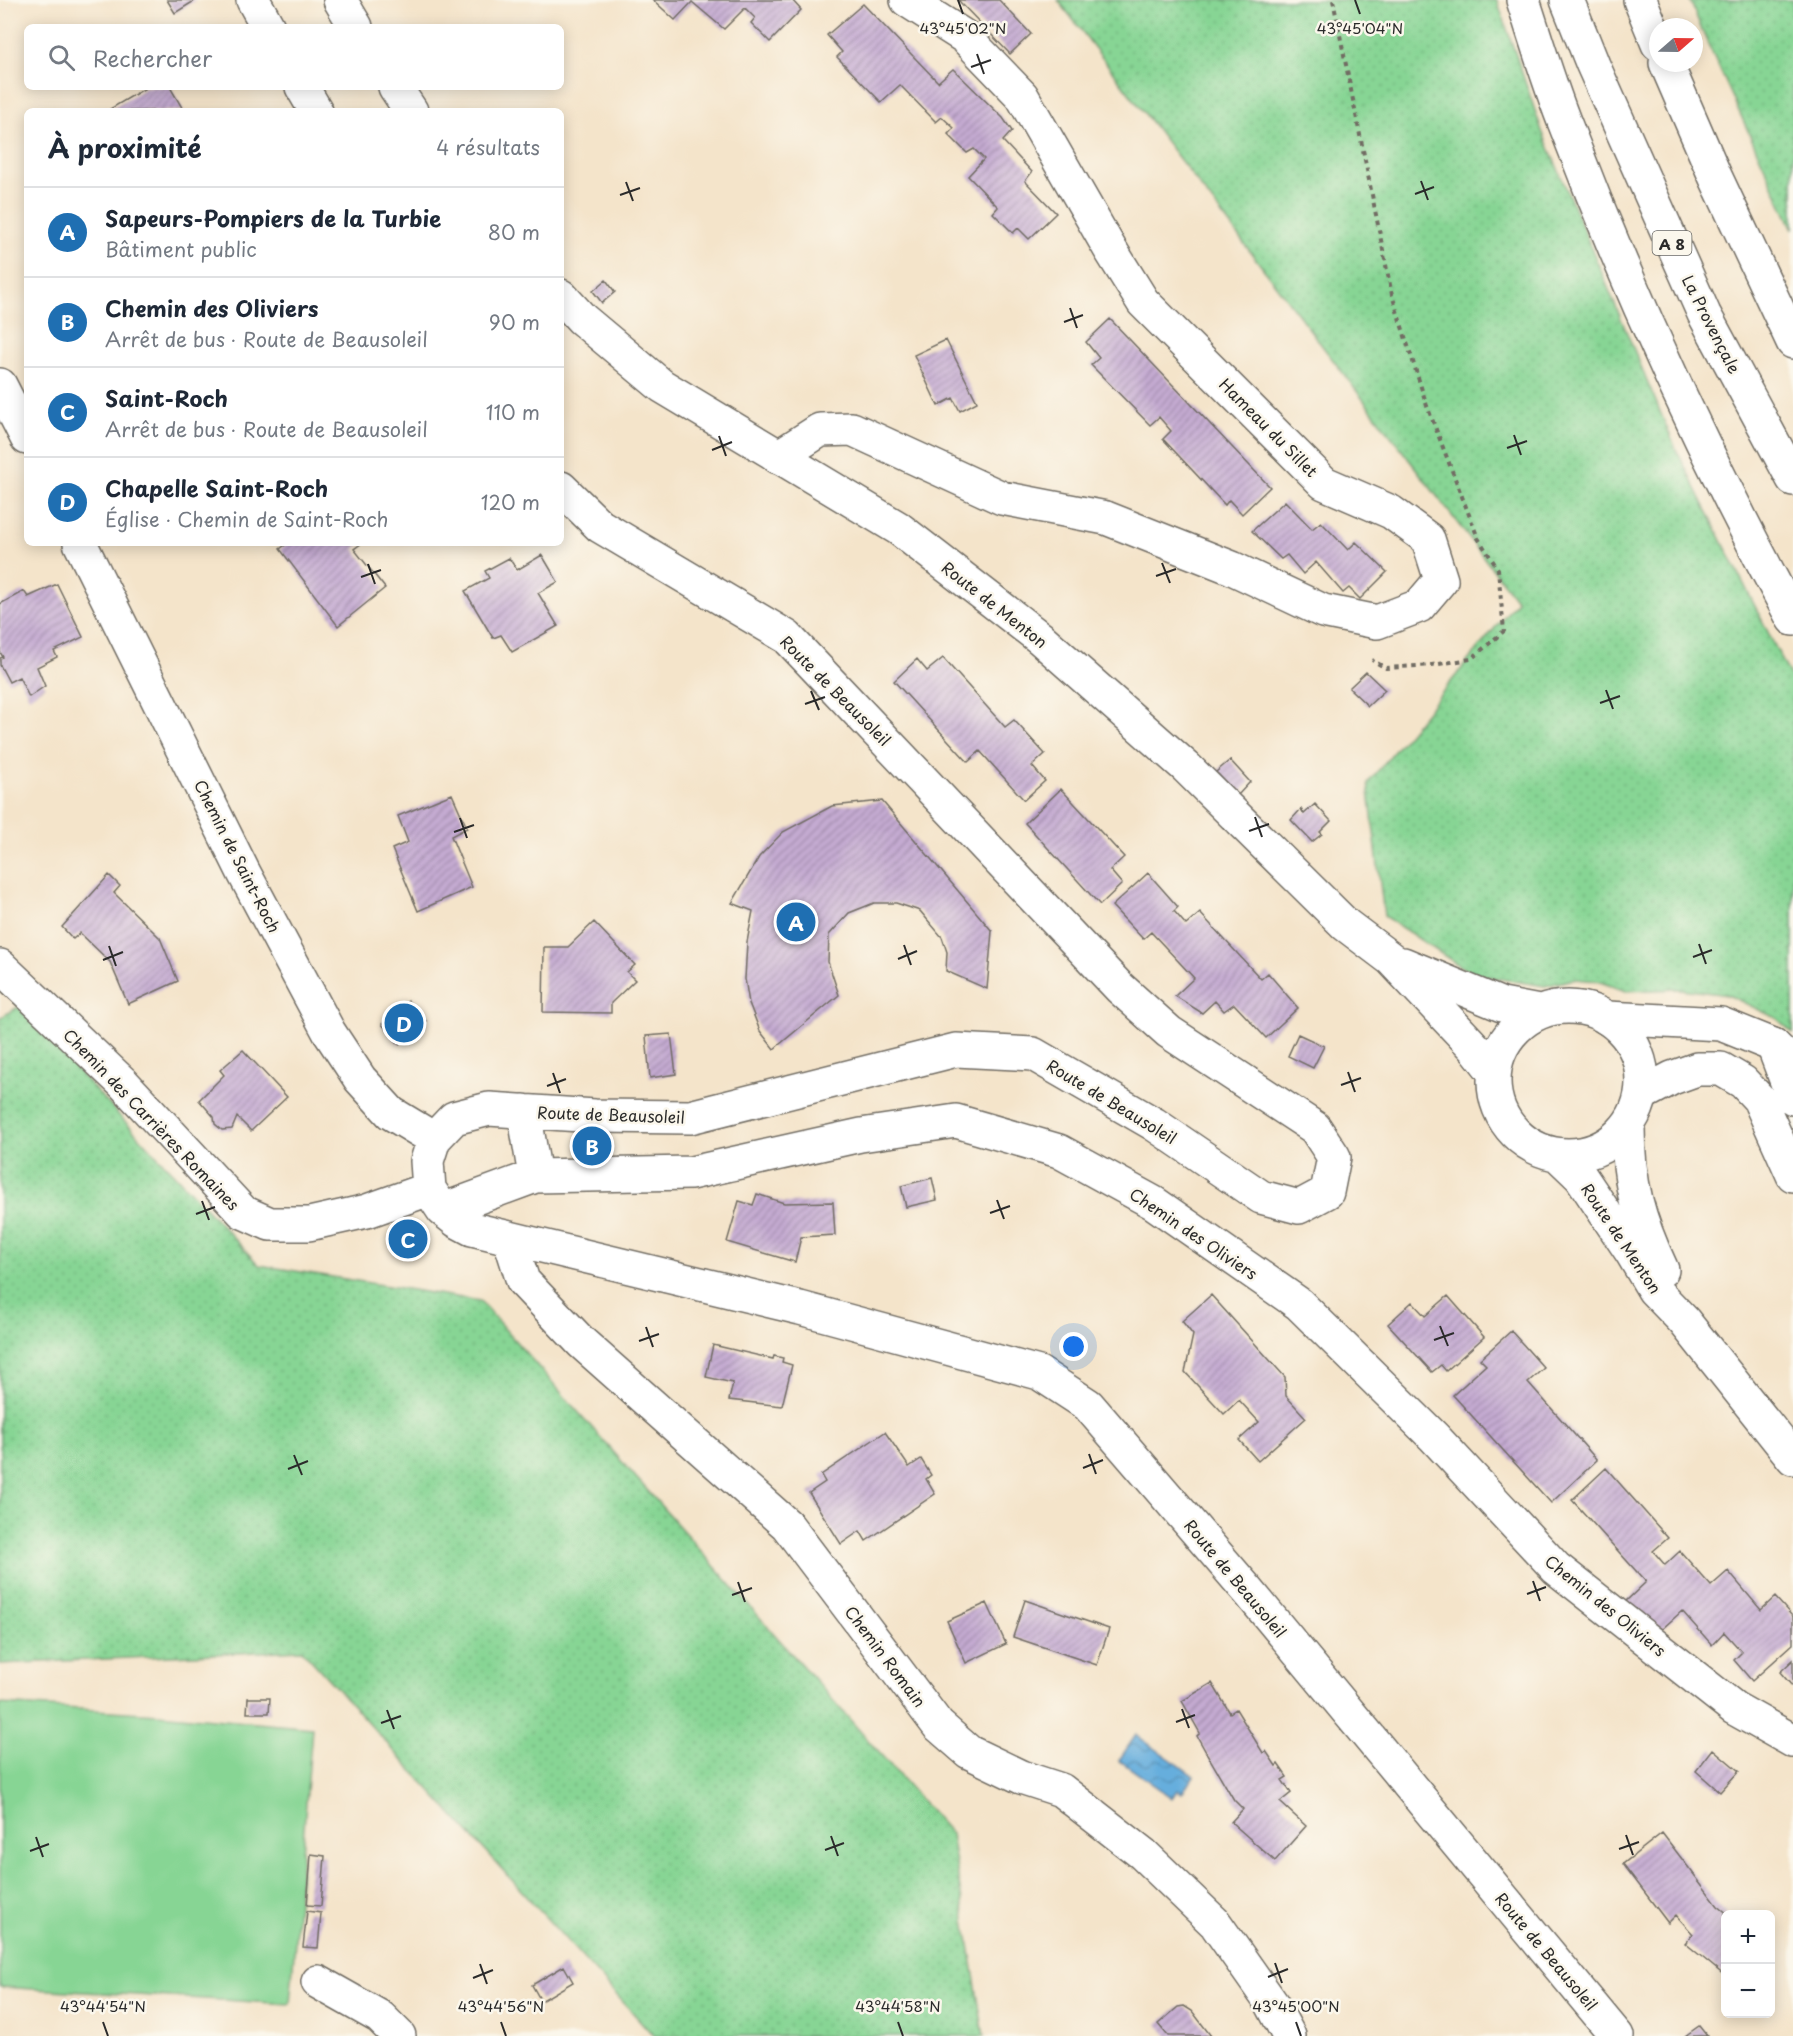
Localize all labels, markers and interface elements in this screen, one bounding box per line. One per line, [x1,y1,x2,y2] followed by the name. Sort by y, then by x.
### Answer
[920,16,1006,39] text: 43°45'02"N
[1317,16,1403,39] text: 43°45'04"N
[1649,18,1703,72] north arrow
[24,24,564,90] search box
[45,41,78,74] icon: search
[93,41,212,74] text: Rechercher
[48,128,202,167] text: À proximité
[436,132,540,162] text: 4 résultats
[105,201,441,234] text: Sapeurs-Pompiers de la Turbie
[60,217,75,247] text: A
[488,217,540,247] text: 80 m
[1652,231,1692,255] road number: A 8
[105,234,257,264] text: Bâtiment public
[1677,271,1747,377] street label: La Provençale
[105,291,318,324] text: Chemin des Oliviers
[61,307,74,337] text: B
[489,307,540,337] text: 90 m
[105,324,428,354] text: Arrêt de bus · Route de Beausoleil
[1214,372,1324,482] street label: Hameau du Sillet
[105,381,228,414] text: Saint-Roch
[60,397,75,427] text: C
[486,397,540,427] text: 110 m
[105,414,428,444] text: Arrêt de bus · Route de Beausoleil
[105,471,328,504] text: Chapelle Saint-Roch
[60,487,75,517] text: D
[481,487,540,517] text: 120 m
[105,504,389,534] text: Église · Chemin de Saint-Roch
[937,555,1053,653] street label: Route de Menton
[775,629,897,751] street label: Route de Beausoleil
[189,775,287,937] street label: Chemin de Saint-Roch
[776,900,816,944] pin: A
[384,1000,424,1046] pin: D
[58,1023,246,1215] street label: Chemin des Carrières Romaines
[1042,1053,1182,1149] street label: Route de Beausoleil
[537,1099,685,1129] street label: Route de Beausoleil
[572,1124,612,1168] pin: B
[1576,1178,1668,1298] street label: Route de Menton
[1125,1181,1263,1285] street label: Chemin des Oliviers
[388,1216,428,1262] pin: C
[1059,1332,1088,1361] your location
[1179,1514,1293,1642] street label: Route de Beausoleil
[1540,1549,1672,1661] street label: Chemin des Oliviers
[840,1600,932,1712] street label: Chemin Romain
[1490,1887,1604,2015] street label: Route de Beausoleil
[1721,1910,1775,2018] map controls
[1721,1910,1775,1964] button: +
[1721,1964,1775,2018] button: −
[60,1994,146,2017] text: 43°44'54"N
[458,1994,544,2017] text: 43°44'56"N
[855,1994,941,2017] text: 43°44'58"N
[1252,1994,1340,2017] text: 43°45'00"N

